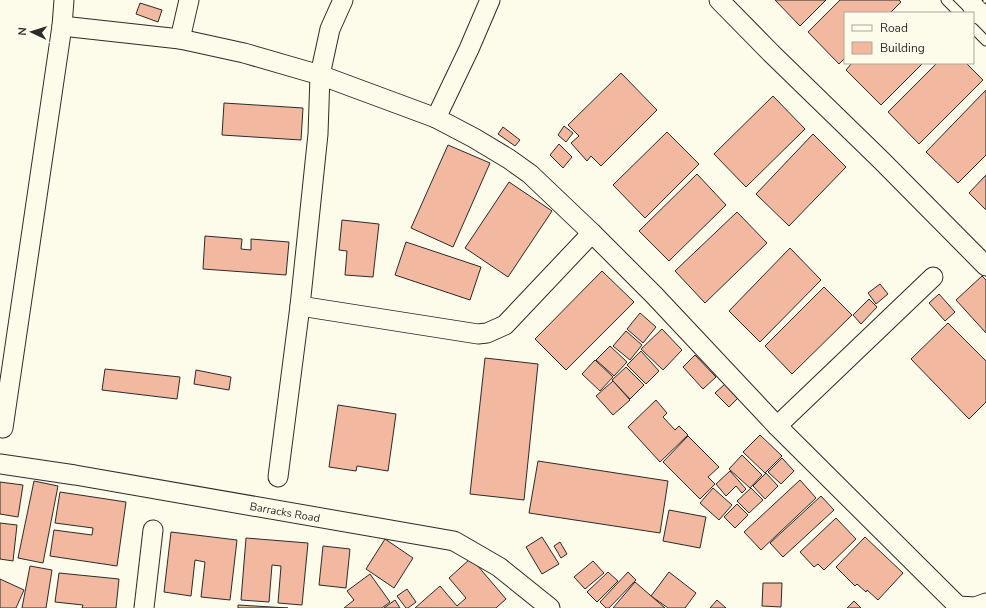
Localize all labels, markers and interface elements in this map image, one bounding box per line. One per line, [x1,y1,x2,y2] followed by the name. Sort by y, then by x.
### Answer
[12,12,52,52] north arrow
[844,12,974,64] legend
[880,20,908,36] text: Road
[15,27,30,36] text: N
[880,40,925,56] text: Building
[249,499,321,526] street label: Barracks Road

